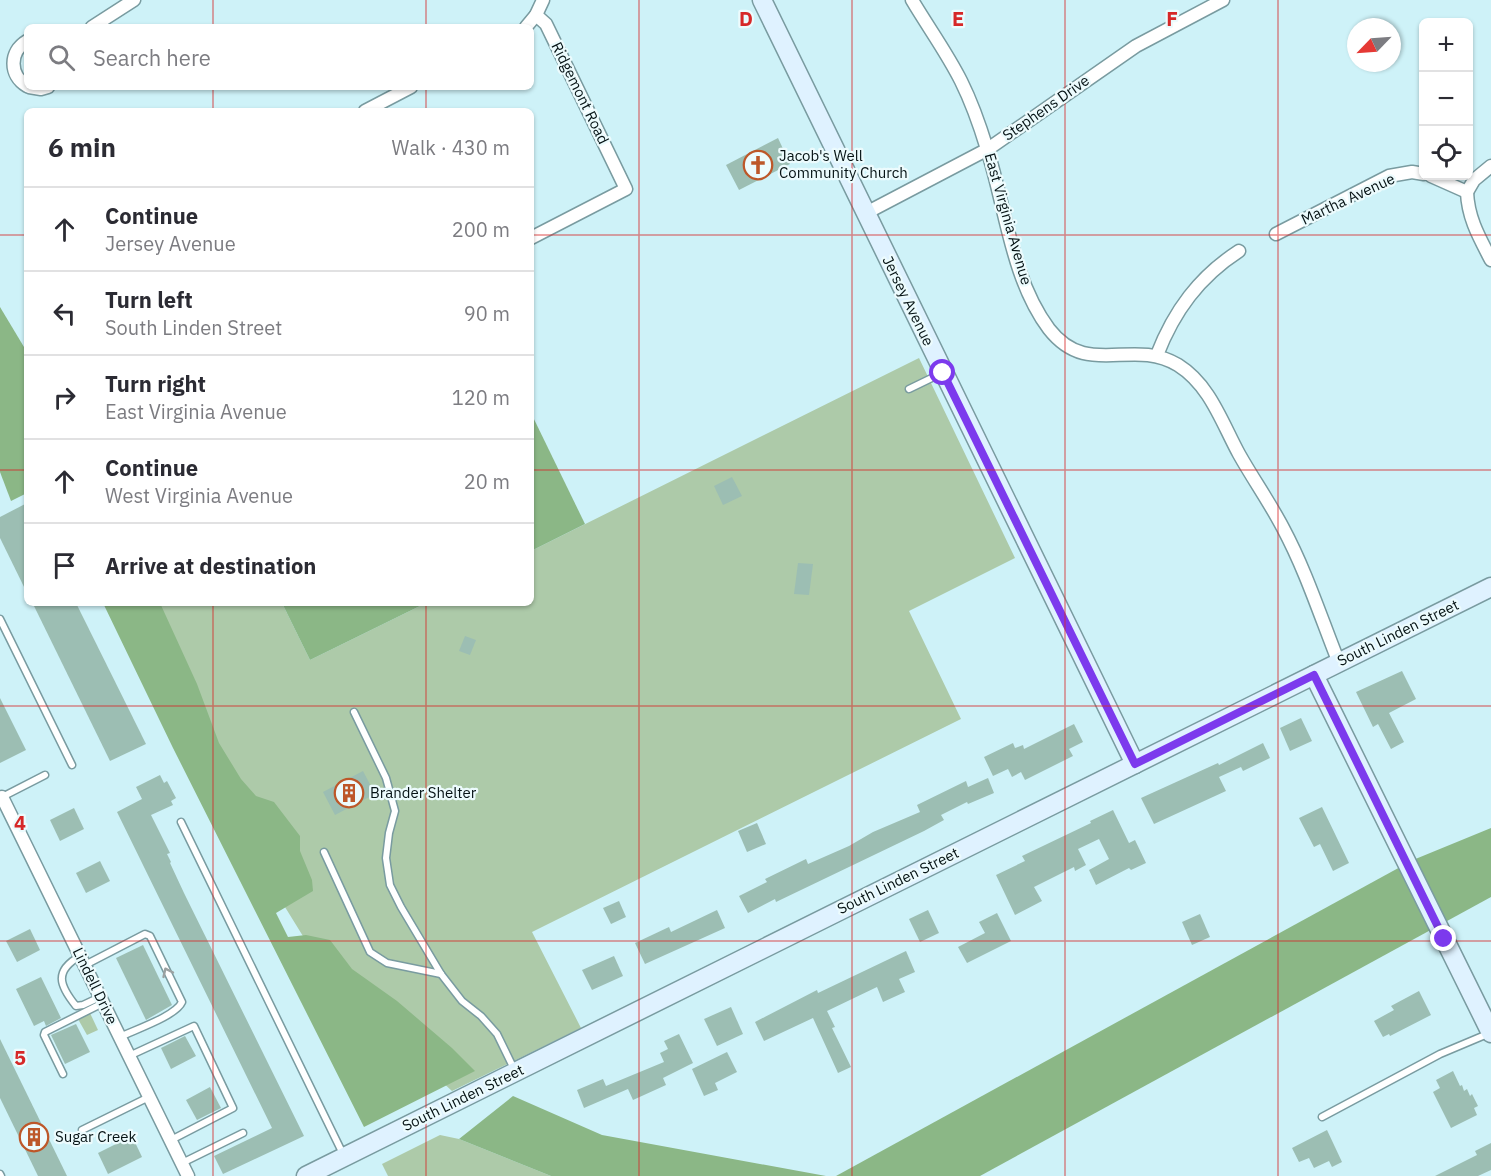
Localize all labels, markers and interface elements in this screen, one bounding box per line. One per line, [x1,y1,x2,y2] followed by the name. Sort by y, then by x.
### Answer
[739,5,753,32] text: D
[952,5,964,32] text: E
[1166,5,1178,32] text: F
[1347,18,1401,72] north arrow
[1419,18,1473,180] map controls
[1419,18,1473,72] button: +
[24,24,534,90] search box
[547,39,613,147] street label: Ridgemont Road
[45,41,78,74] icon: search
[93,43,211,72] text: Search here
[999,71,1093,145] street label: Stephens Drive
[1419,72,1473,126] button: −
[1419,126,1473,180] button: locate
[48,130,116,164] text: 6 min
[392,134,510,161] text: Walk · 430 m
[779,146,908,182] place label: Jacob's Well Community Church
[742,149,774,181] church icon: Jacob's Well Community Church
[981,151,1036,287] street label: East Virginia Avenue
[1298,169,1398,229] street label: Martha Avenue
[105,201,198,230] text: Continue
[48,213,81,246] icon: ahead
[452,216,510,243] text: 200 m
[105,230,236,257] text: Jersey Avenue
[878,253,938,349] street label: Jersey Avenue
[105,285,193,314] text: Turn left
[48,297,81,330] icon: left
[464,300,510,327] text: 90 m
[105,314,282,341] text: South Linden Street
[929,359,955,385] route start
[105,369,206,398] text: Turn right
[48,381,81,414] icon: right
[452,384,510,411] text: 120 m
[105,398,287,425] text: East Virginia Avenue
[105,453,198,482] text: Continue
[48,465,81,498] icon: ahead
[464,468,510,495] text: 20 m
[105,482,293,509] text: West Virginia Avenue
[48,549,81,582] icon: arrive
[105,551,316,580] text: Arrive at destination
[1334,595,1462,670] street label: South Linden Street
[333,777,365,809] building icon: Brander Shelter
[370,783,477,802] place label: Brander Shelter
[14,809,26,836] text: 4
[834,843,962,918] street label: South Linden Street
[1430,925,1456,951] route end
[69,944,122,1027] street label: Lindell Drive
[163,967,175,978] one-way arrow
[14,1044,26,1071] text: 5
[399,1060,527,1135] street label: South Linden Street
[18,1121,50,1153] building icon: Sugar Creek
[55,1127,136,1146] place label: Sugar Creek

